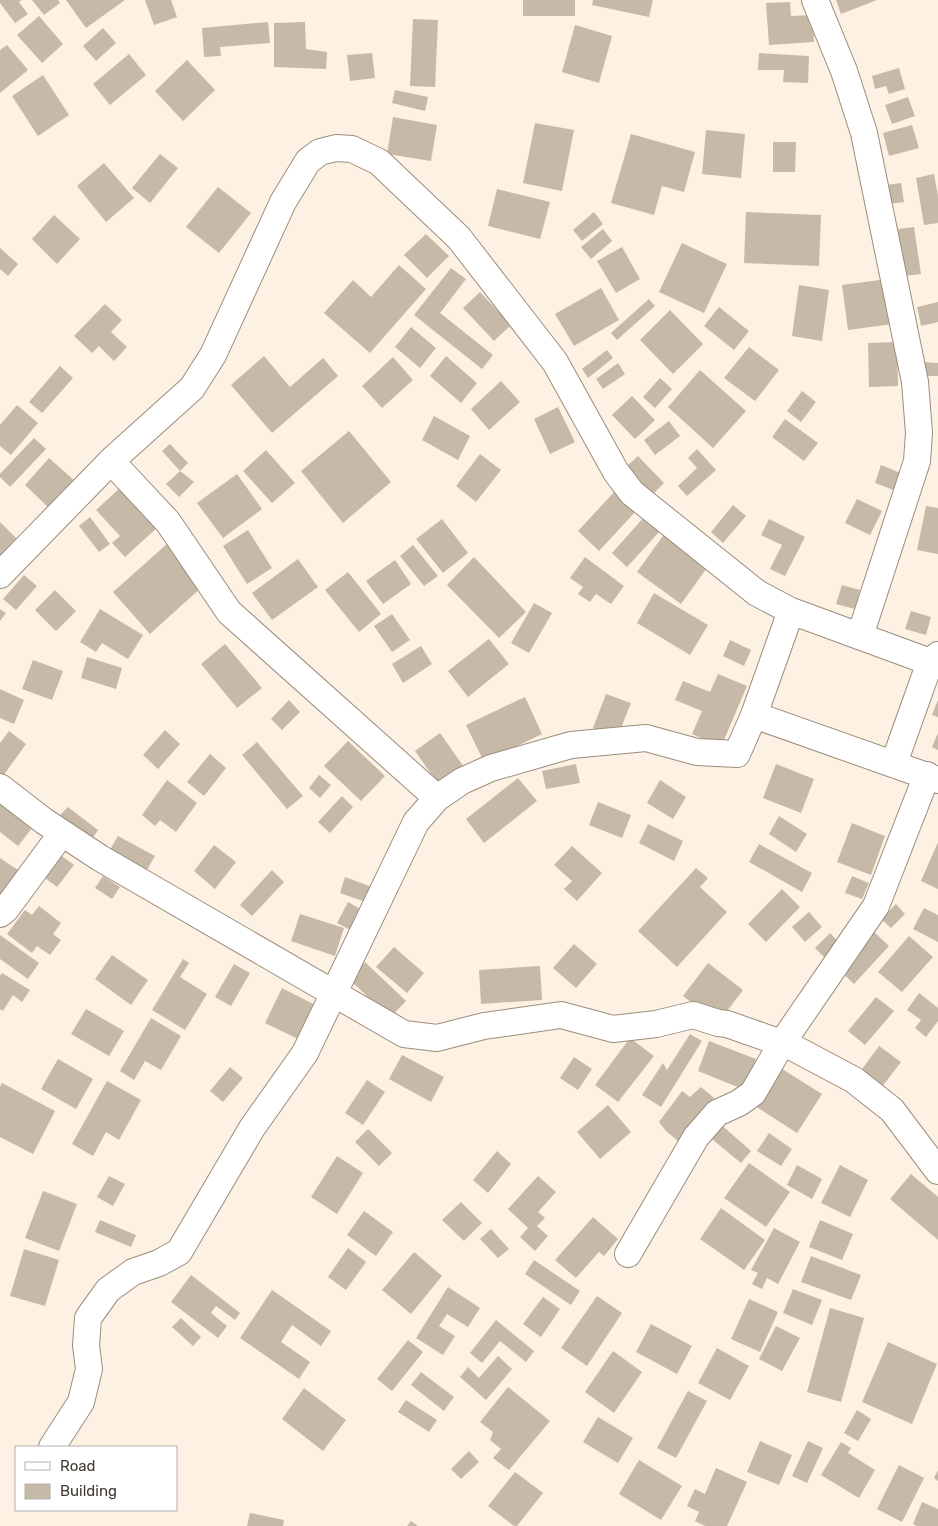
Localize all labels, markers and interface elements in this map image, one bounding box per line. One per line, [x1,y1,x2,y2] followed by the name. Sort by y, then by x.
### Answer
[15,1446,178,1511] legend
[60,1457,96,1475] text: Road
[60,1482,117,1500] text: Building

